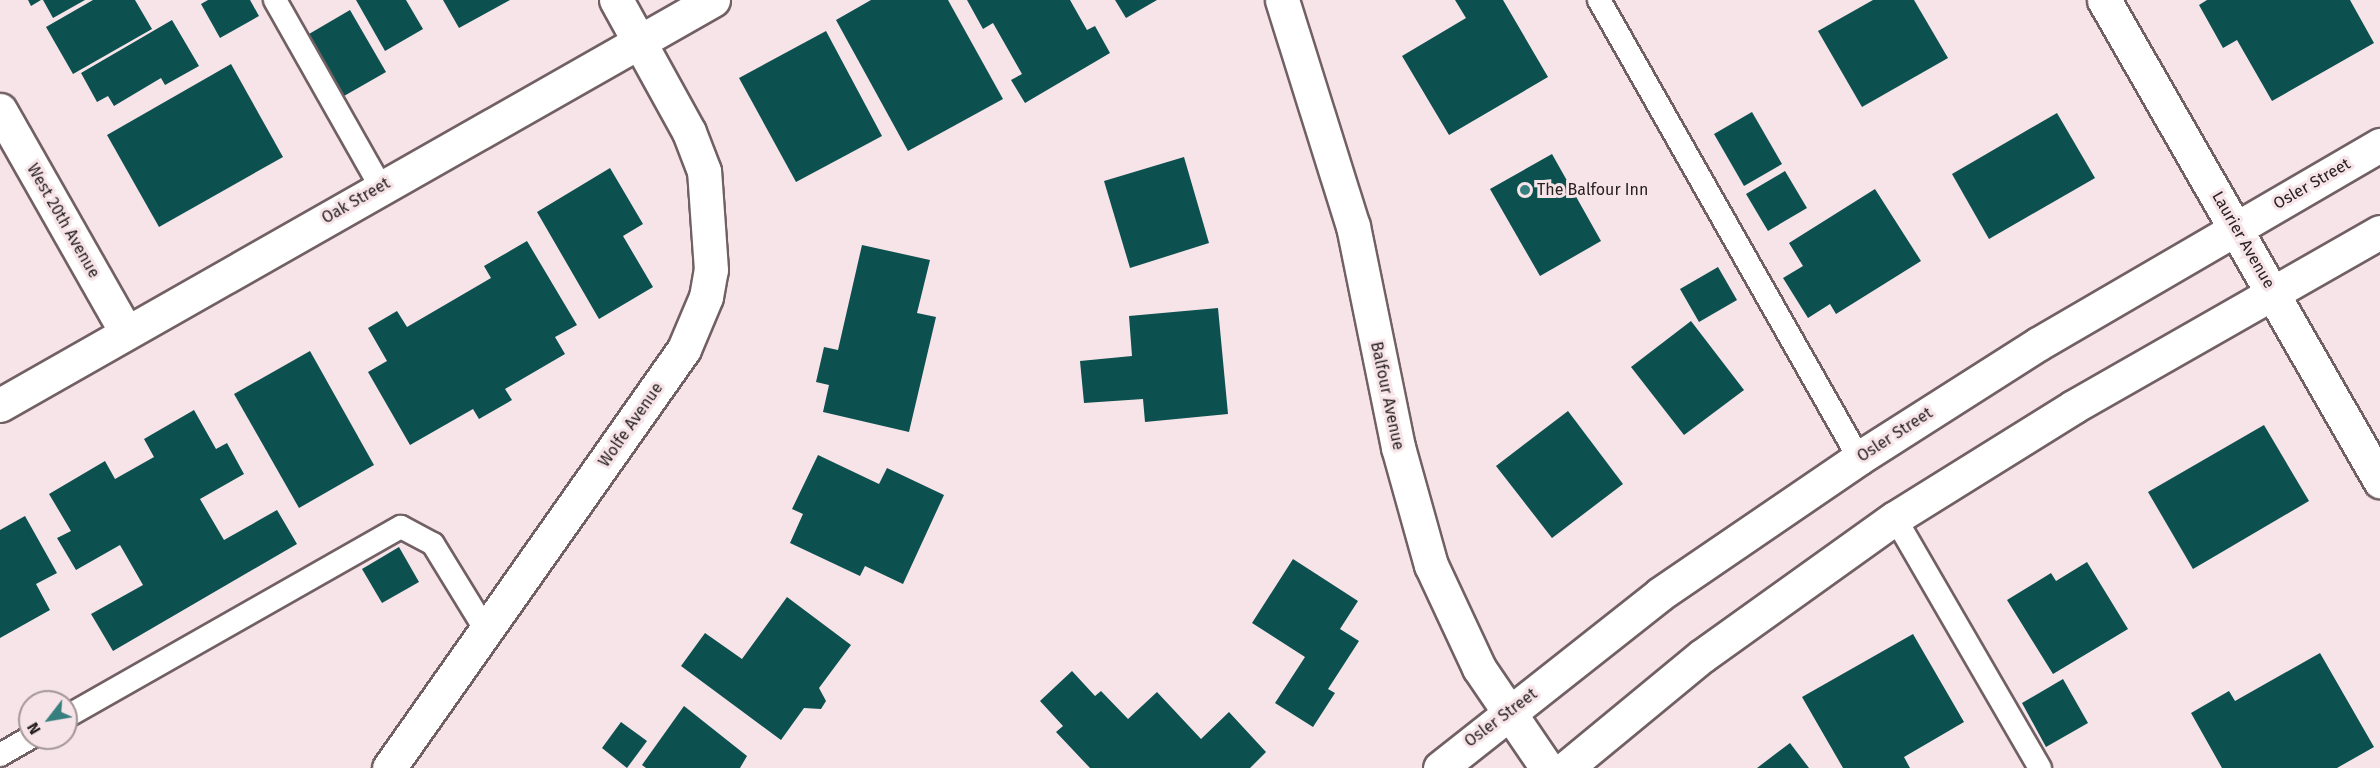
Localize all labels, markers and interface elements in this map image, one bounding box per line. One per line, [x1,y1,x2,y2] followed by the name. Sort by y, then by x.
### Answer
[2270,154,2354,214] street label: Osler Street
[23,161,103,281] street label: West 20th Avenue
[319,174,393,228] street label: Oak Street
[1537,180,1648,200] place label: The Balfour Inn
[1518,183,1532,197] marker: The Balfour Inn
[2207,188,2279,292] street label: Laurier Avenue
[1366,340,1408,452] street label: Balfour Avenue
[595,379,667,471] street label: Wolfe Avenue
[1854,404,1936,466] street label: Osler Street
[1461,685,1541,751] street label: Osler Street
[18,690,78,750] north arrow
[23,719,45,738] text: N

